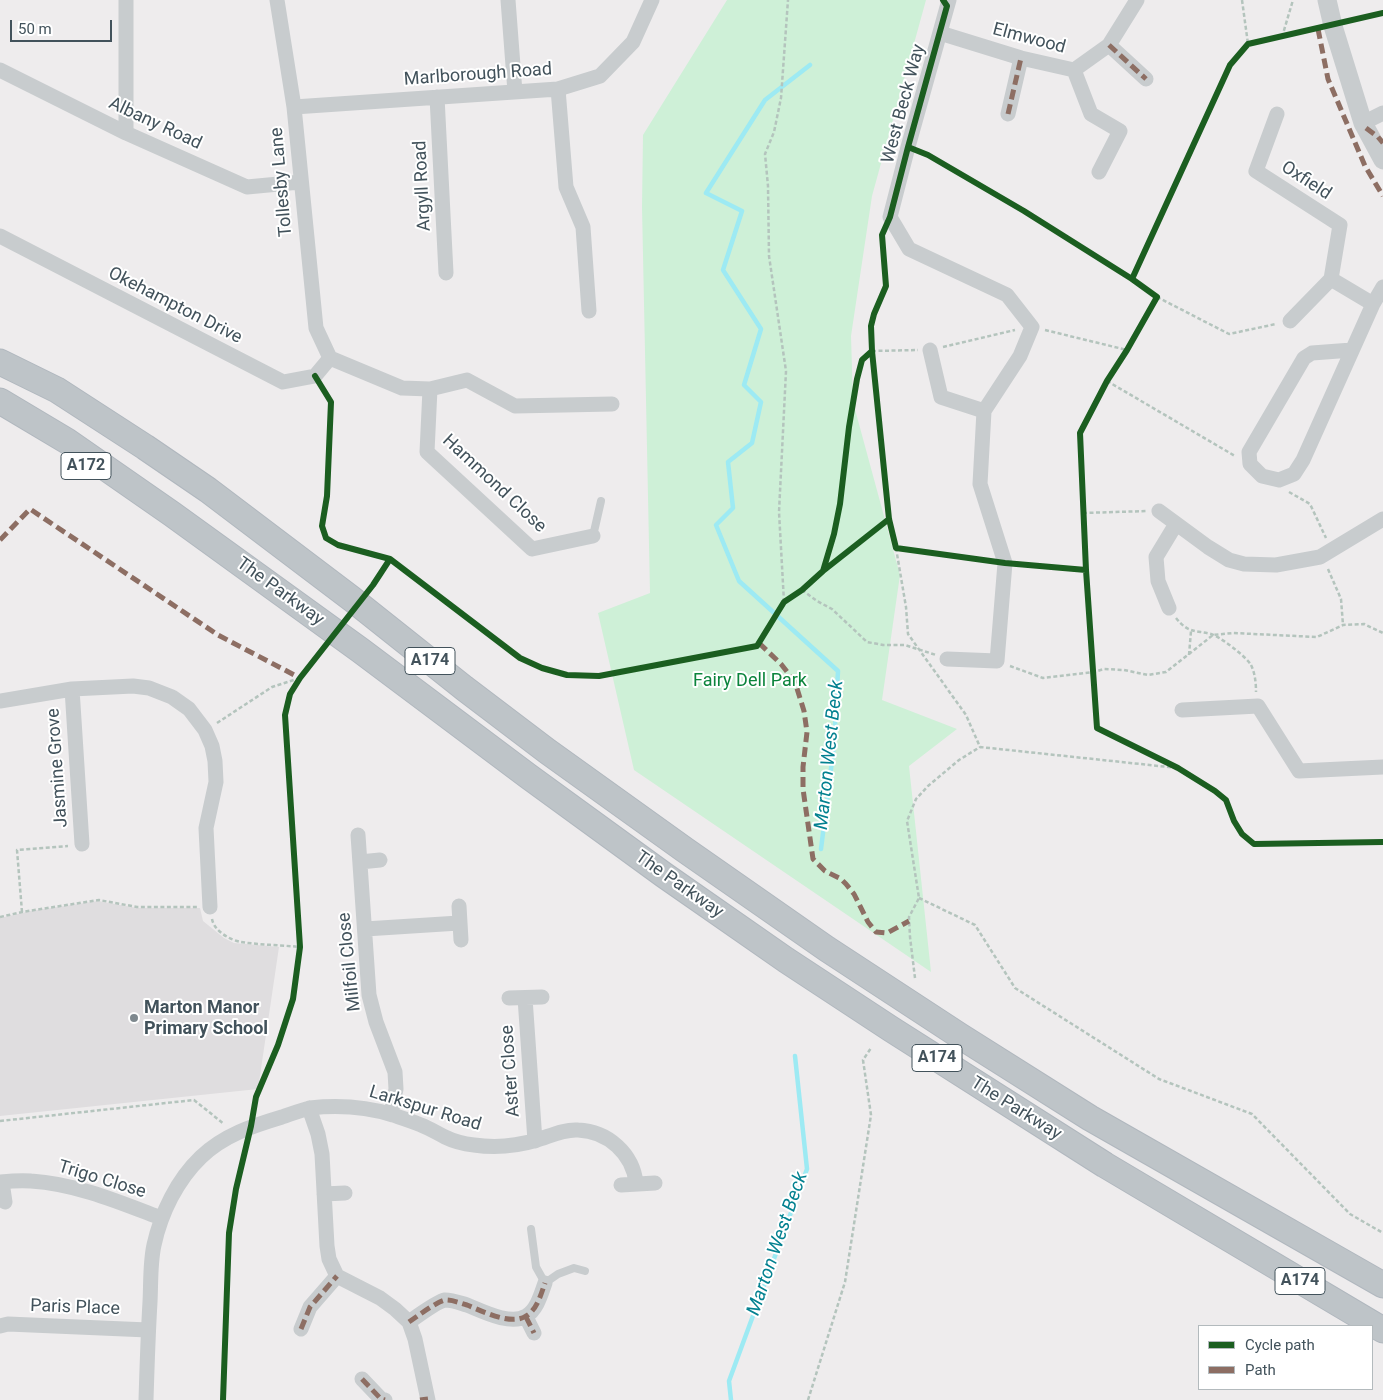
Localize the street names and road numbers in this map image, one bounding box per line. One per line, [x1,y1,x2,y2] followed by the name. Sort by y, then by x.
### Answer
[990,19,1068,59] street label: Elmwood
[878,42,930,166] street label: West Beck Way
[403,59,553,91] street label: Marlborough Road
[105,93,205,155] street label: Albany Road
[266,126,298,238] street label: Tollesby Lane
[410,140,436,232] street label: Argyll Road
[1277,157,1335,205] street label: Oxfield
[104,263,246,349] street label: Okehampton Drive
[438,430,550,538] street label: Hammond Close
[61,452,111,480] road number: A172
[232,553,328,631] street label: The Parkway
[405,648,455,674] road number: A174
[43,708,73,828] street label: Jasmine Grove
[631,847,727,923] street label: The Parkway
[334,911,366,1013] street label: Milfoil Close
[497,1024,525,1118] street label: Aster Close
[912,1044,962,1072] road number: A174
[967,1073,1065,1145] street label: The Parkway
[366,1082,484,1136] street label: Larkspur Road
[56,1156,148,1204] street label: Trigo Close
[1275,1268,1325,1294] road number: A174
[30,1296,120,1320] street label: Paris Place

